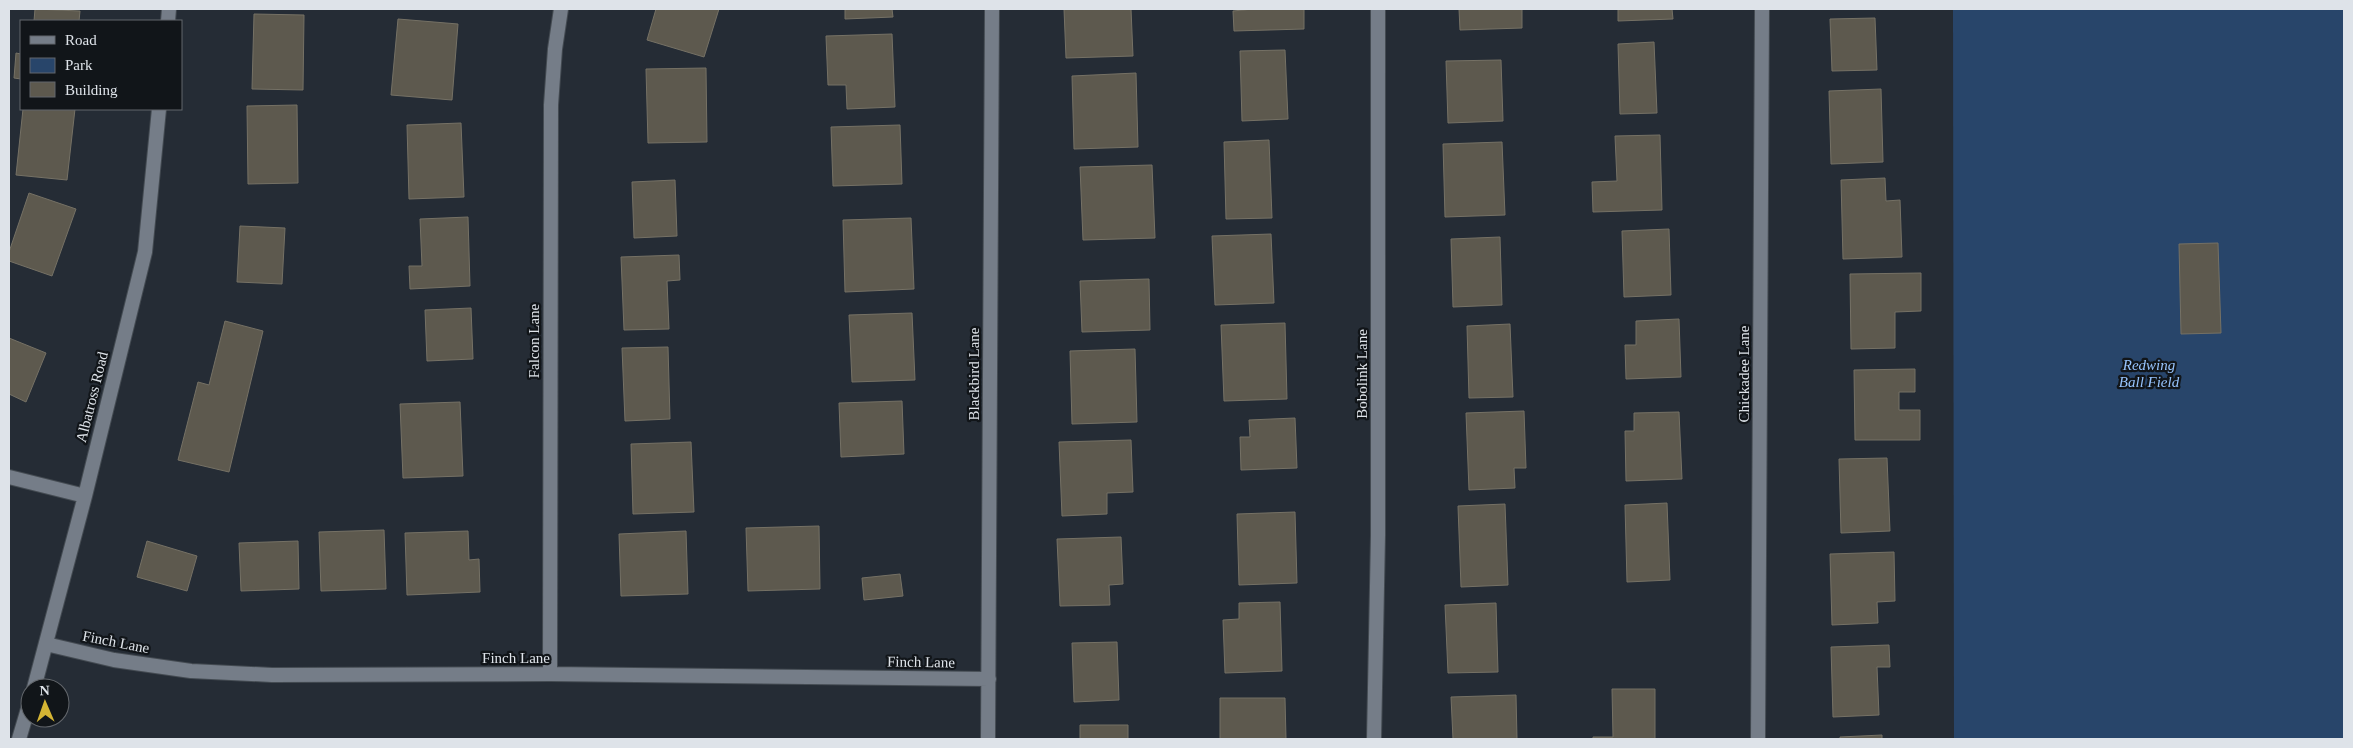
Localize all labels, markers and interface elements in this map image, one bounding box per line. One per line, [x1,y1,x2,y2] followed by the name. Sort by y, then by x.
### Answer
[20,20,182,110] legend
[65,32,97,48] text: Road
[65,57,93,73] text: Park
[65,82,118,98] text: Building
[526,303,542,378] street label: Falcon Lane
[1736,325,1752,423] street label: Chickadee Lane
[966,327,982,420] street label: Blackbird Lane
[1354,329,1370,419] street label: Bobolink Lane
[73,350,111,444] street label: Albatross Road
[2119,357,2180,390] park label: Redwing Ball Field
[81,628,151,656] street label: Finch Lane
[482,650,550,666] street label: Finch Lane
[887,653,955,671] street label: Finch Lane
[20,678,70,728] north arrow
[39,683,50,698] text: N

